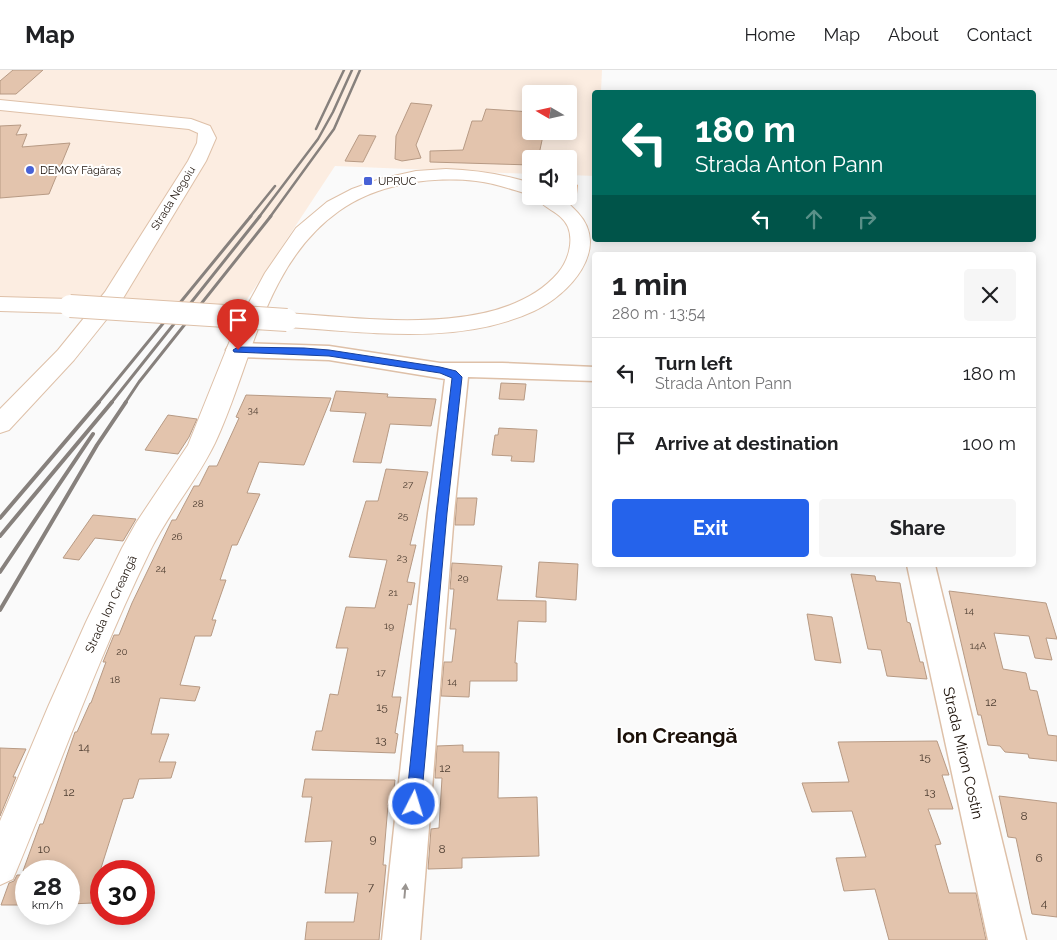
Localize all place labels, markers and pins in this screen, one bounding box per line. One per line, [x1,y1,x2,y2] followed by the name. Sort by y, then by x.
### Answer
[24,164,36,176] marker: DEMGY Făgăraș
[40,164,121,177] place label: DEMGY Făgăraș
[362,175,374,187] marker: UPRUC
[378,175,417,188] place label: UPRUC
[217,299,259,350] pin

